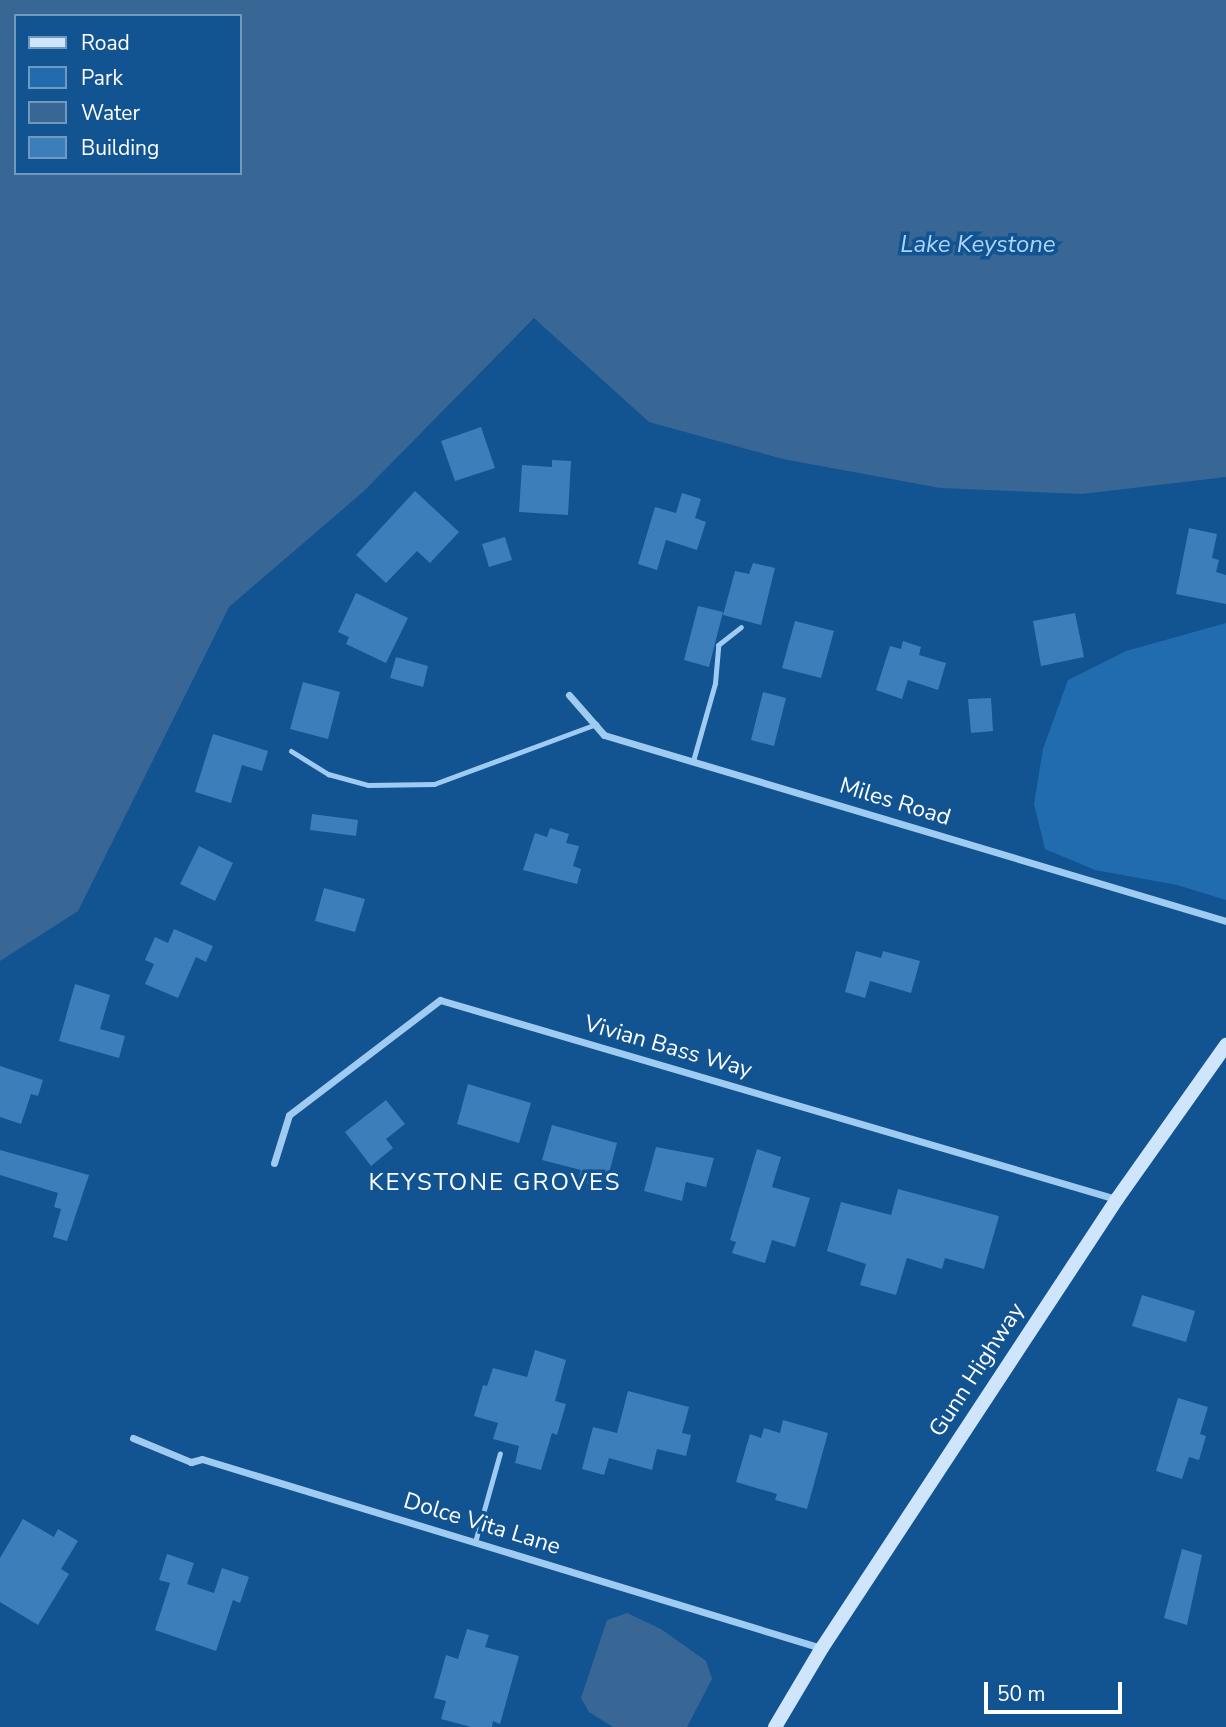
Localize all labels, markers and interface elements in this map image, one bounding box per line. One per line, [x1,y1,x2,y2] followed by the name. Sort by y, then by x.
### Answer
[14,14,242,175] legend
[81,29,130,57] text: Road
[81,64,123,92] text: Park
[81,99,140,127] text: Water
[81,134,159,162] text: Building
[900,231,1056,259] water label: Lake Keystone
[836,772,954,832] street label: Miles Road
[581,1010,755,1084] street label: Vivian Bass Way
[370,1169,620,1197] district label: KEYSTONE GROVES
[924,1298,1030,1442] street label: Gunn Highway
[400,1487,564,1561] street label: Dolce Vita Lane
[988,1668,1126,1712] scale bar
[997,1680,1046,1708] text: 50 m

